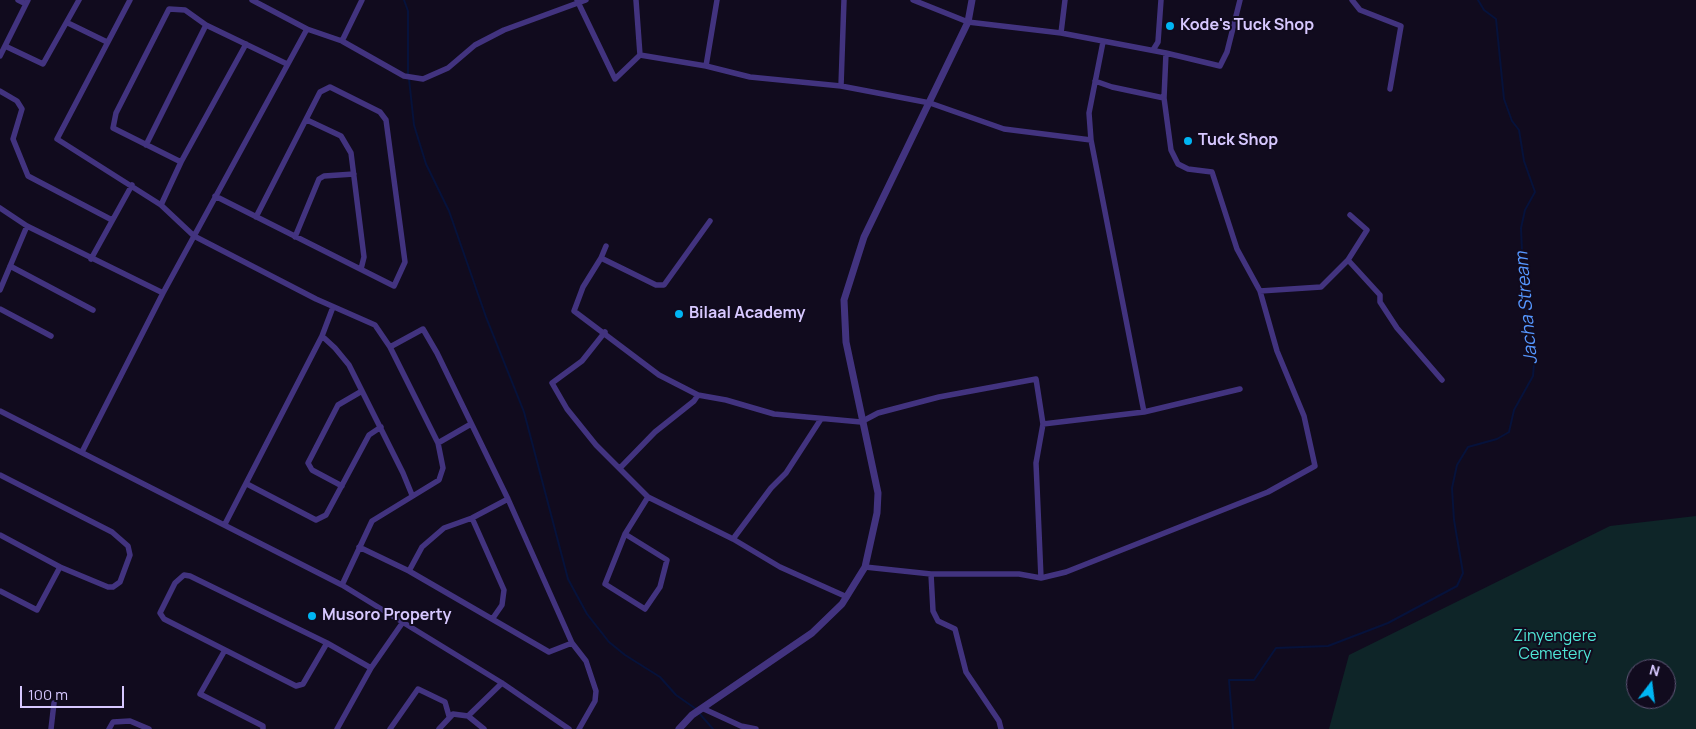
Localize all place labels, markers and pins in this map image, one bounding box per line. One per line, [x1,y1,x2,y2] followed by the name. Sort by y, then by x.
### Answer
[1180,16,1314,36] place label: Kode's Tuck Shop
[1164,20,1176,32] marker: Kode's Tuck Shop
[1198,131,1278,151] place label: Tuck Shop
[1182,135,1194,147] marker: Tuck Shop
[689,304,805,324] place label: Bilaal Academy
[673,308,685,320] marker: Bilaal Academy
[322,606,451,626] place label: Musoro Property
[306,610,318,622] marker: Musoro Property

